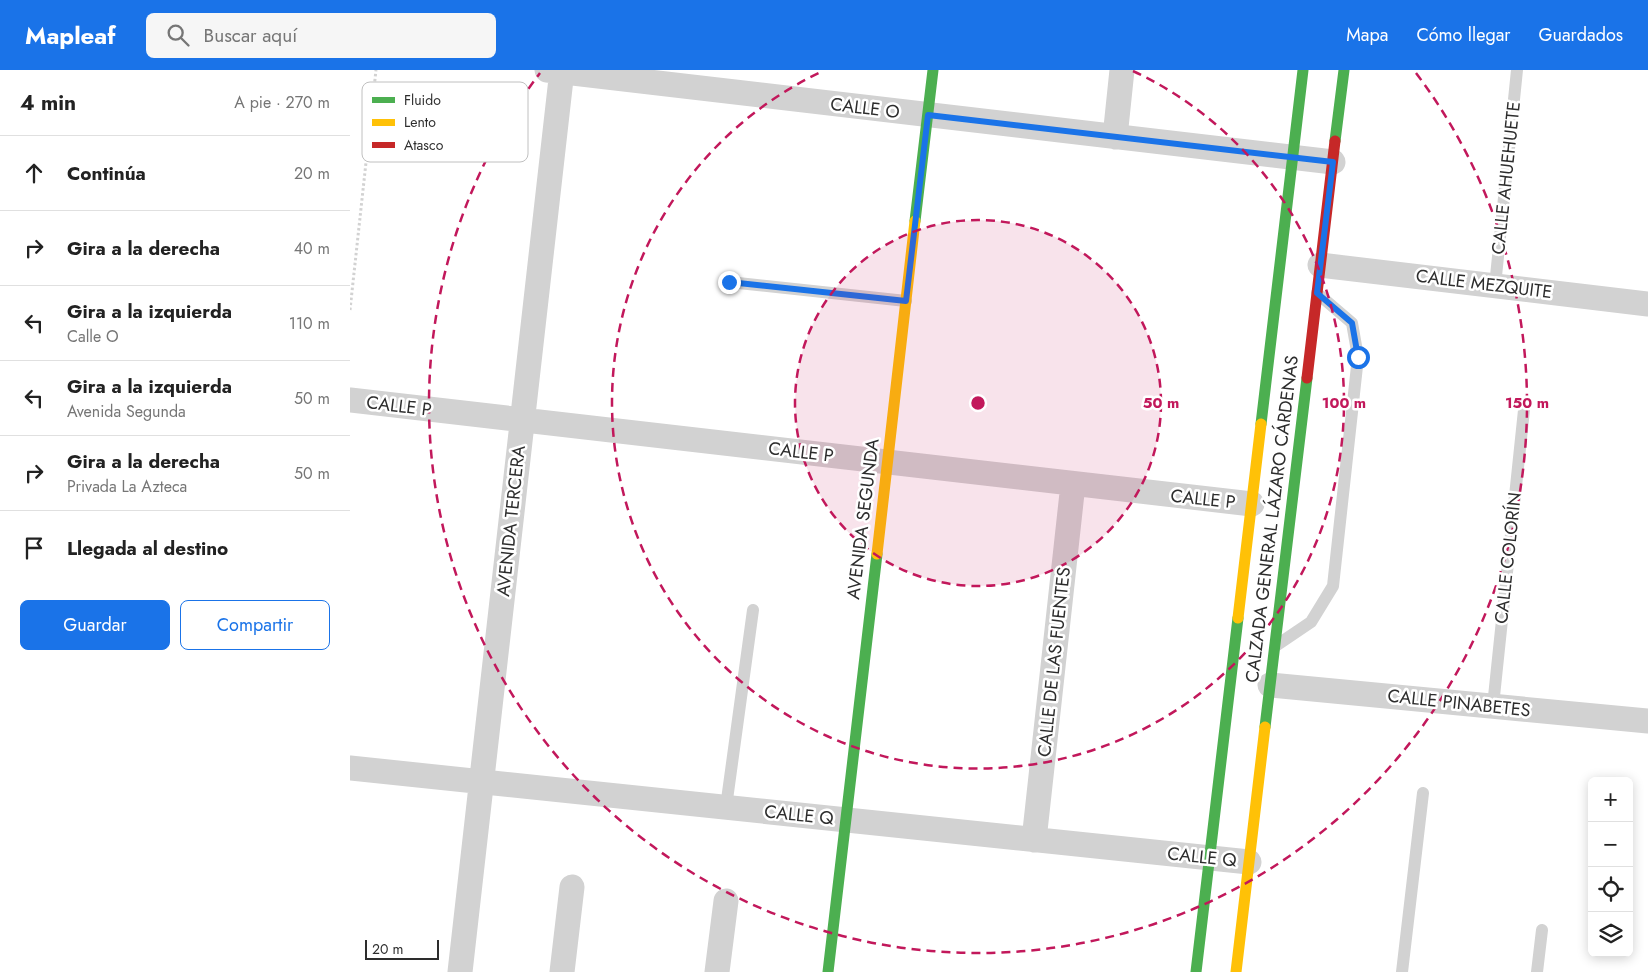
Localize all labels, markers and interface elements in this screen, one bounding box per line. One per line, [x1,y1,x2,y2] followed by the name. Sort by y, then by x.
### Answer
[146,13,496,58] search box
[25,18,116,53] text: Mapleaf
[164,21,192,49] icon: search
[204,22,297,49] text: Buscar aquí
[1346,22,1388,48] text: Mapa
[1416,22,1511,48] text: Cómo llegar
[1539,22,1623,48] text: Guardados
[362,82,528,162] legend
[20,88,76,118] text: 4 min
[404,90,441,110] text: Fluido
[234,91,330,114] text: A pie · 270 m
[829,91,901,125] street label: CALLE O
[1485,100,1527,256] street label: CALLE AHUEHUETE
[404,112,436,132] text: Lento
[404,135,444,155] text: Atasco
[20,159,48,187] icon: ahead
[67,160,146,187] text: Continúa
[294,162,330,185] text: 20 m
[20,234,48,262] icon: right
[67,235,220,262] text: Gira a la derecha
[294,237,330,260] text: 40 m
[1414,263,1554,305] street label: CALLE MEZQUITE
[718,271,741,294] route end
[67,298,232,325] text: Gira a la izquierda
[20,309,48,337] icon: left
[289,312,330,335] text: 110 m
[67,325,119,348] text: Calle O
[1347,346,1370,369] route start
[1239,354,1305,684] street label: CALZADA GENERAL LÁZARO CÁRDENAS
[67,373,232,400] text: Gira a la izquierda
[20,384,48,412] icon: left
[294,387,330,410] text: 50 m
[365,389,433,423] street label: CALLE P
[1143,392,1179,414] text: 50 m
[1322,392,1366,414] text: 100 m
[1505,392,1549,414] text: 150 m
[969,394,987,412] centre of rings
[67,400,186,423] text: Avenida Segunda
[767,435,835,469] street label: CALLE P
[840,437,886,601] street label: AVENIDA SEGUNDA
[490,444,532,598] street label: AVENIDA TERCERA
[67,448,220,475] text: Gira a la derecha
[20,459,48,487] icon: right
[294,462,330,485] text: 50 m
[67,475,187,498] text: Privada La Azteca
[1169,483,1237,515] street label: CALLE P
[1488,491,1528,625] street label: CALLE COLORÍN
[20,534,48,562] icon: arrive
[67,535,228,562] text: Llegada al destino
[1031,566,1077,758] street label: CALLE DE LAS FUENTES
[20,600,170,650] button: Guardar
[180,600,330,650] button: Compartir
[1386,683,1532,723] street label: CALLE PINABETES
[1588,777,1633,957] map controls
[1588,777,1633,822] button: +
[763,798,836,832] street label: CALLE Q
[1588,822,1633,867] button: −
[1166,840,1239,874] street label: CALLE Q
[1588,867,1633,912] button: locate
[1588,912,1633,957] button: layers
[365,937,439,960] scale bar
[372,939,404,959] text: 20 m

